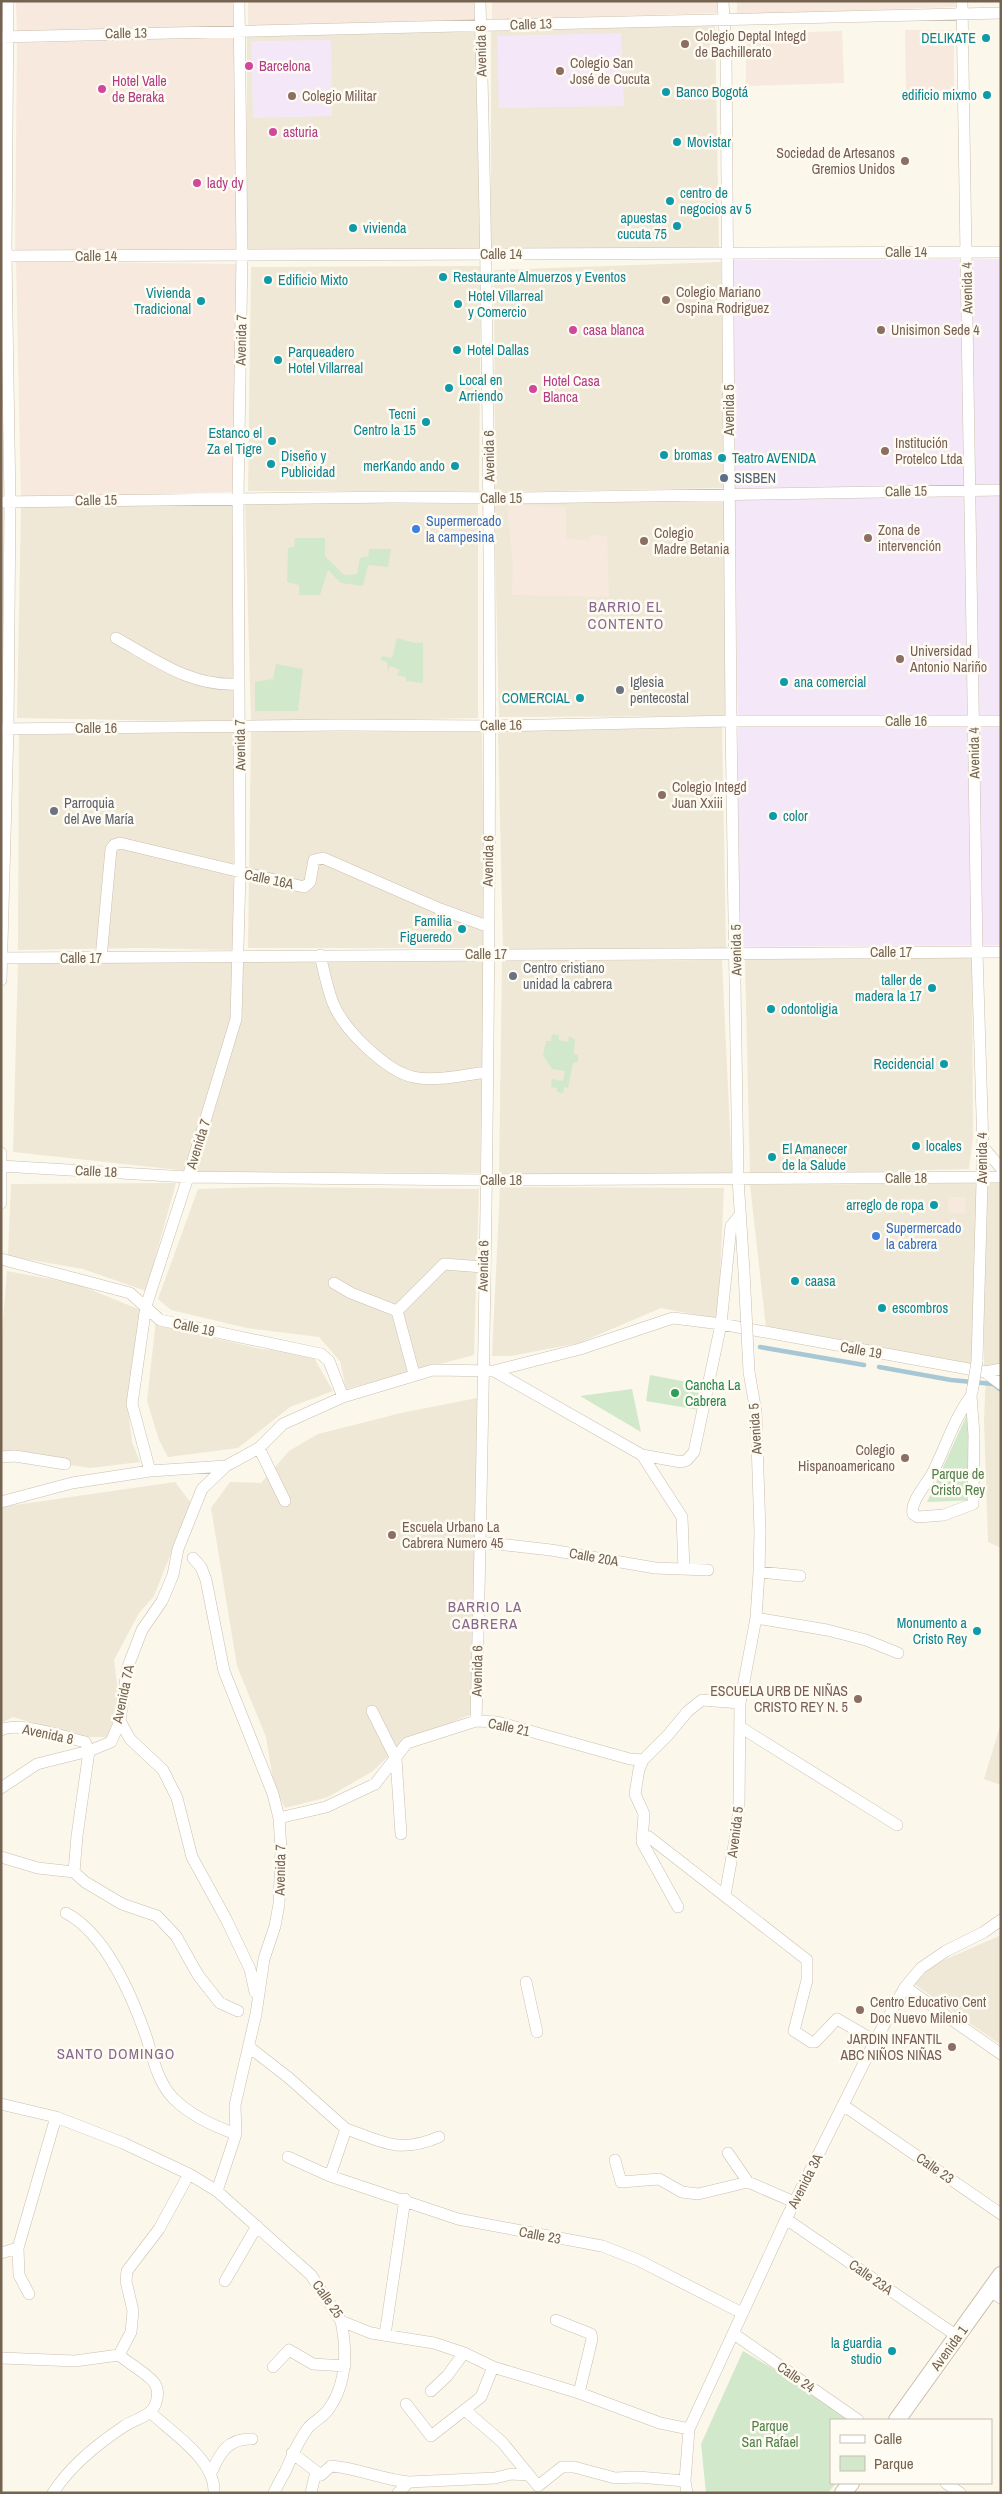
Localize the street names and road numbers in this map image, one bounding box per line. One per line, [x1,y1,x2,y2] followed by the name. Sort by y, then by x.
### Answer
[510,14,552,34] street label: Calle 13
[105,24,147,42] street label: Calle 13
[472,25,490,78] street label: Avenida 6
[885,243,928,261] street label: Calle 14
[480,245,523,263] street label: Calle 14
[75,247,118,265] street label: Calle 14
[958,261,976,315] street label: Avenida 4
[232,314,250,367] street label: Avenida 7
[720,384,738,437] street label: Avenida 5
[480,430,498,483] street label: Avenida 6
[885,482,927,500] street label: Calle 15
[480,489,522,507] street label: Calle 15
[75,491,117,509] street label: Calle 15
[885,712,927,730] street label: Calle 16
[480,716,522,734] street label: Calle 16
[75,719,117,737] street label: Calle 16
[231,719,249,772] street label: Avenida 7
[965,726,983,780] street label: Avenida 4
[479,835,497,888] street label: Avenida 6
[243,865,296,893] street label: Calle 16A
[727,924,745,977] street label: Avenida 5
[870,943,912,961] street label: Calle 17
[465,945,507,963] street label: Calle 17
[60,949,102,967] street label: Calle 17
[182,1117,214,1172] street label: Avenida 7
[973,1132,991,1185] street label: Avenida 4
[74,1161,118,1181] street label: Calle 18
[885,1169,927,1187] street label: Calle 18
[480,1171,522,1189] street label: Calle 18
[474,1240,492,1293] street label: Avenida 6
[172,1314,216,1340] street label: Calle 19
[839,1337,883,1363] street label: Calle 19
[744,1403,766,1456] street label: Avenida 5
[568,1544,620,1570] street label: Calle 20A
[468,1645,486,1698] street label: Avenida 6
[108,1663,138,1726] street label: Avenida 7A
[487,1714,532,1740] street label: Calle 21
[20,1720,75,1748] street label: Avenida 8
[723,1805,747,1860] street label: Avenida 5
[271,1844,289,1897] street label: Avenida 7
[913,2149,957,2187] street label: Calle 23
[783,2150,827,2212] street label: Avenida 3A
[518,2222,562,2248] street label: Calle 23
[845,2255,897,2299] street label: Calle 23A
[309,2277,347,2321] street label: Calle 25
[926,2321,972,2375] street label: Avenida 1
[774,2358,819,2397] street label: Calle 24

